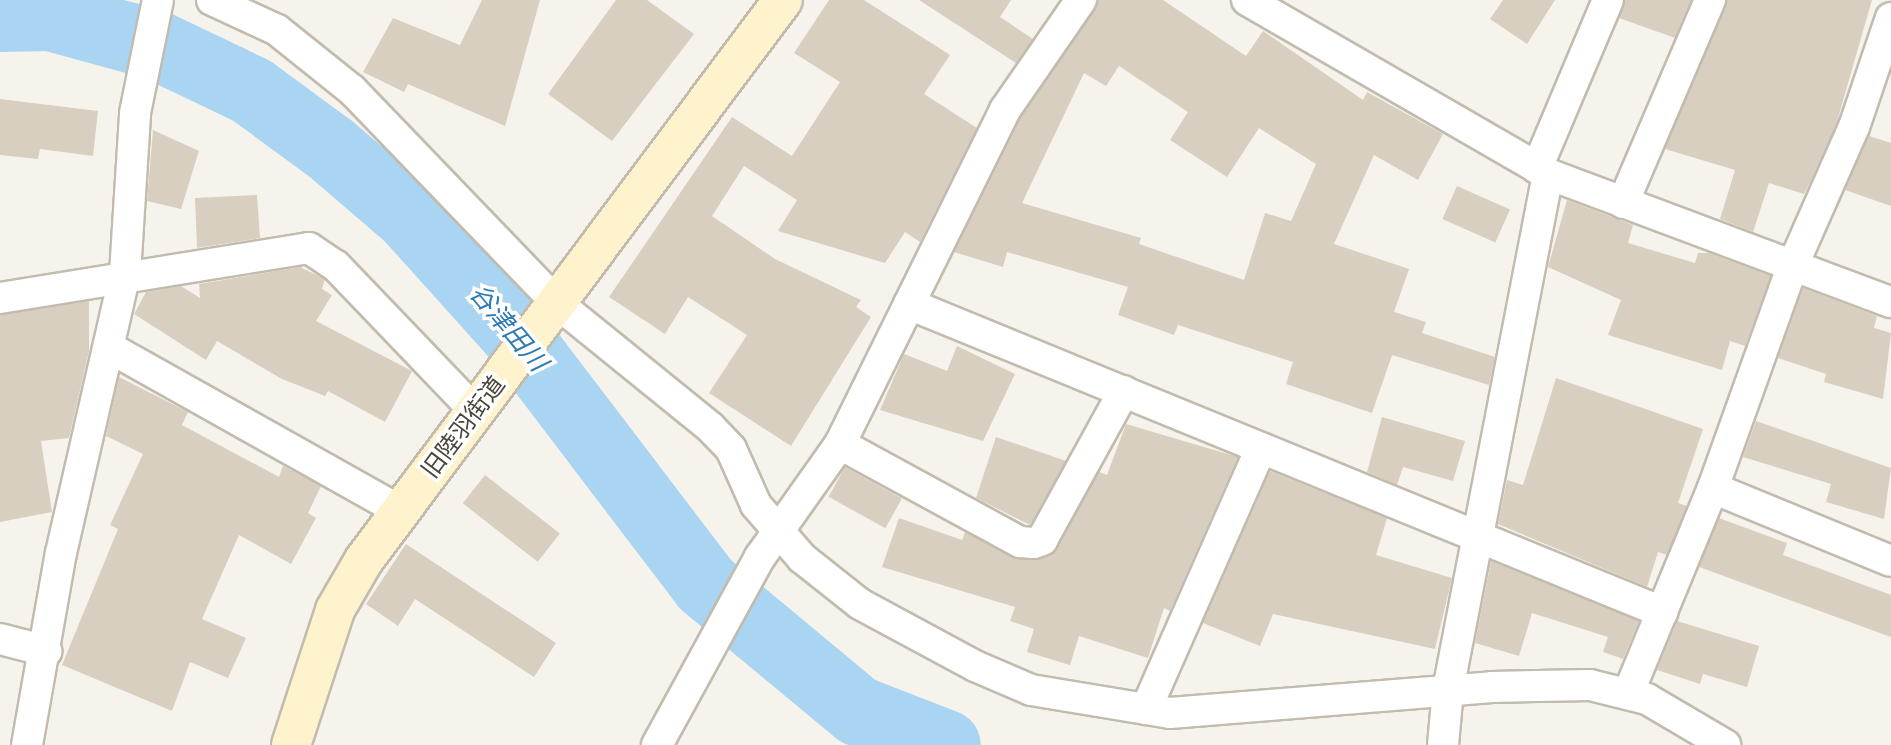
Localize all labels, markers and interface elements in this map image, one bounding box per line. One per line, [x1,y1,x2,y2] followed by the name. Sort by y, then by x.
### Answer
[463,278,553,378] water label: 谷津田川
[415,370,511,484] street label: 旧陸羽街道

